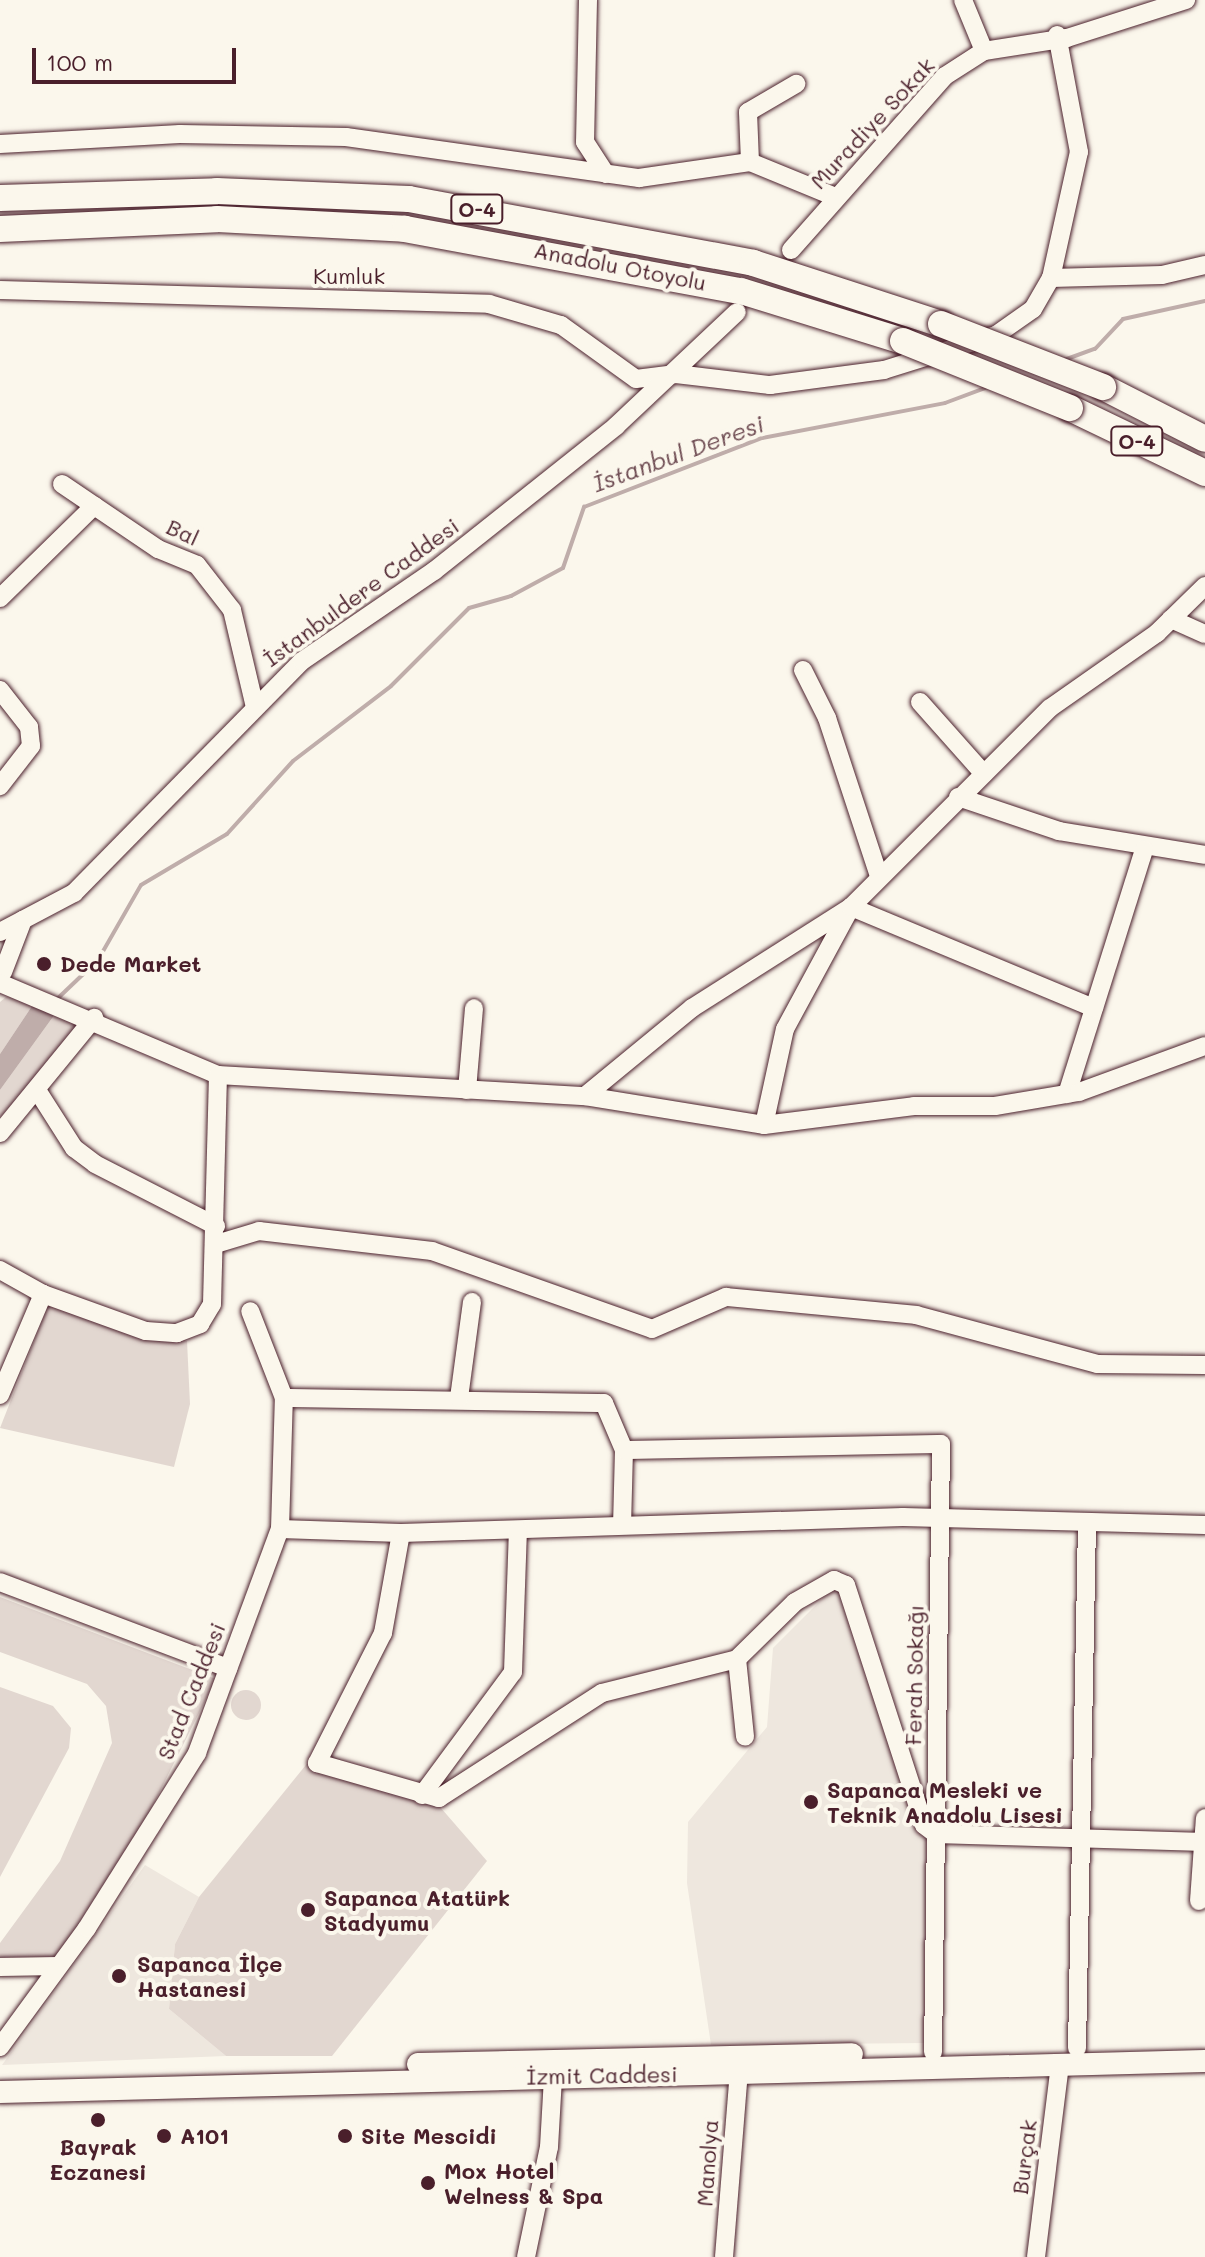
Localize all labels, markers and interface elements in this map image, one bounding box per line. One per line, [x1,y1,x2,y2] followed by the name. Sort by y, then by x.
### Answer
[36,32,240,82] scale bar
[46,46,113,77] text: 100 m
[804,52,940,194] street label: Muradiye Sokak
[449,193,505,225] road number: O-4
[532,236,708,296] street label: Anadolu Otoyolu
[313,263,385,289] street label: Kumluk
[588,409,768,497] water label: İstanbul Deresi
[1109,425,1165,457] road number: O-4
[258,512,464,672] street label: İstanbuldere Caddesi
[163,513,203,551] street label: Bal
[60,951,201,977] place label: Dede Market
[35,955,53,973] marker: Dede Market
[900,1604,928,1746] street label: Ferah Sokağı
[152,1619,230,1763] street label: Stad Caddesi
[827,1776,1063,1828] place label: Sapanca Mesleki ve Teknik Anadolu Lisesi
[802,1793,820,1811] marker: Sapanca Mesleki ve Teknik Anadolu Lisesi
[324,1884,510,1936] place label: Sapanca Atatürk Stadyumu
[299,1901,317,1919] marker: Sapanca Atatürk Stadyumu
[137,1950,282,2002] place label: Sapanca İlçe Hastanesi
[108,1965,130,1987] marker: Sapanca İlçe Hastanesi
[526,2060,678,2090] street label: İzmit Caddesi
[89,2111,107,2129] marker: Bayrak Eczanesi
[1006,2118,1042,2196] street label: Burçak
[691,2119,723,2207] street label: Manolya
[180,2123,229,2149] place label: A101
[361,2123,497,2149] place label: Site Mescidi
[155,2127,173,2145] marker: A101
[336,2127,354,2145] marker: Site Mescidi
[49,2133,147,2184] place label: Bayrak Eczanesi
[444,2157,603,2208] place label: Mox Hotel Welness & Spa
[419,2174,437,2192] marker: Mox Hotel Welness & Spa

